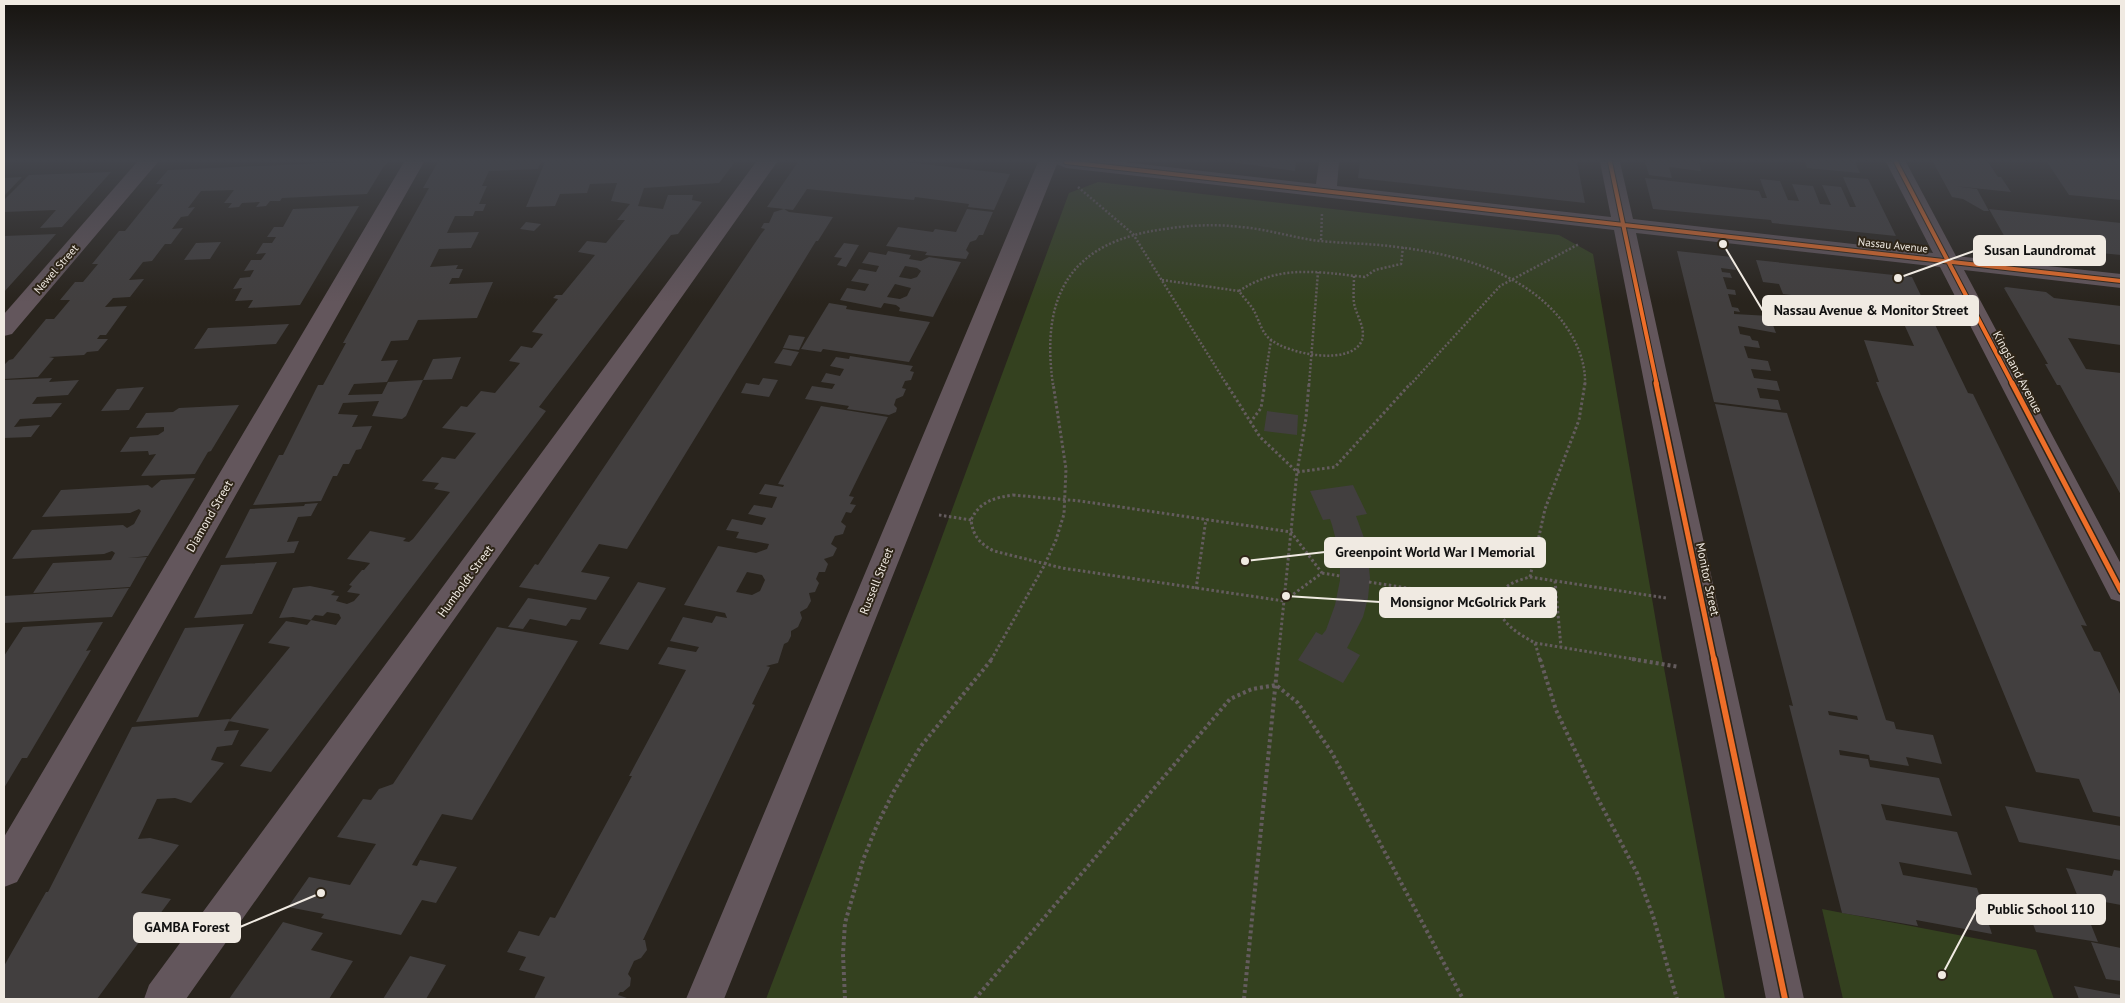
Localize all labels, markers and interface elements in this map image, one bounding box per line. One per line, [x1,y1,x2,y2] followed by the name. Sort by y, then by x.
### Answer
[1857,234,1929,256] street label: Nassau Avenue
[1974,236,2105,265] callout: Susan Laundromat
[31,241,81,296] street label: Newel Street
[1984,241,2096,259] text: Susan Laundromat
[1763,296,1978,325] callout: Nassau Avenue & Monitor Street
[1774,301,1968,319] text: Nassau Avenue & Monitor Street
[1990,328,2046,416] street label: Kingsland Avenue
[182,478,236,554] street label: Diamond Street
[1325,538,1545,567] callout: Greenpoint World War I Memorial
[1693,541,1723,617] street label: Monitor Street
[434,542,496,620] street label: Humboldt Street
[1335,543,1536,561] text: Greenpoint World War I Memorial
[856,545,896,617] street label: Russell Street
[1380,588,1556,617] callout: Monsignor McGolrick Park
[1390,593,1546,611] text: Monsignor McGolrick Park
[1977,895,2105,924] callout: Public School 110
[1987,900,2095,918] text: Public School 110
[134,913,240,942] callout: GAMBA Forest
[144,918,230,936] text: GAMBA Forest

